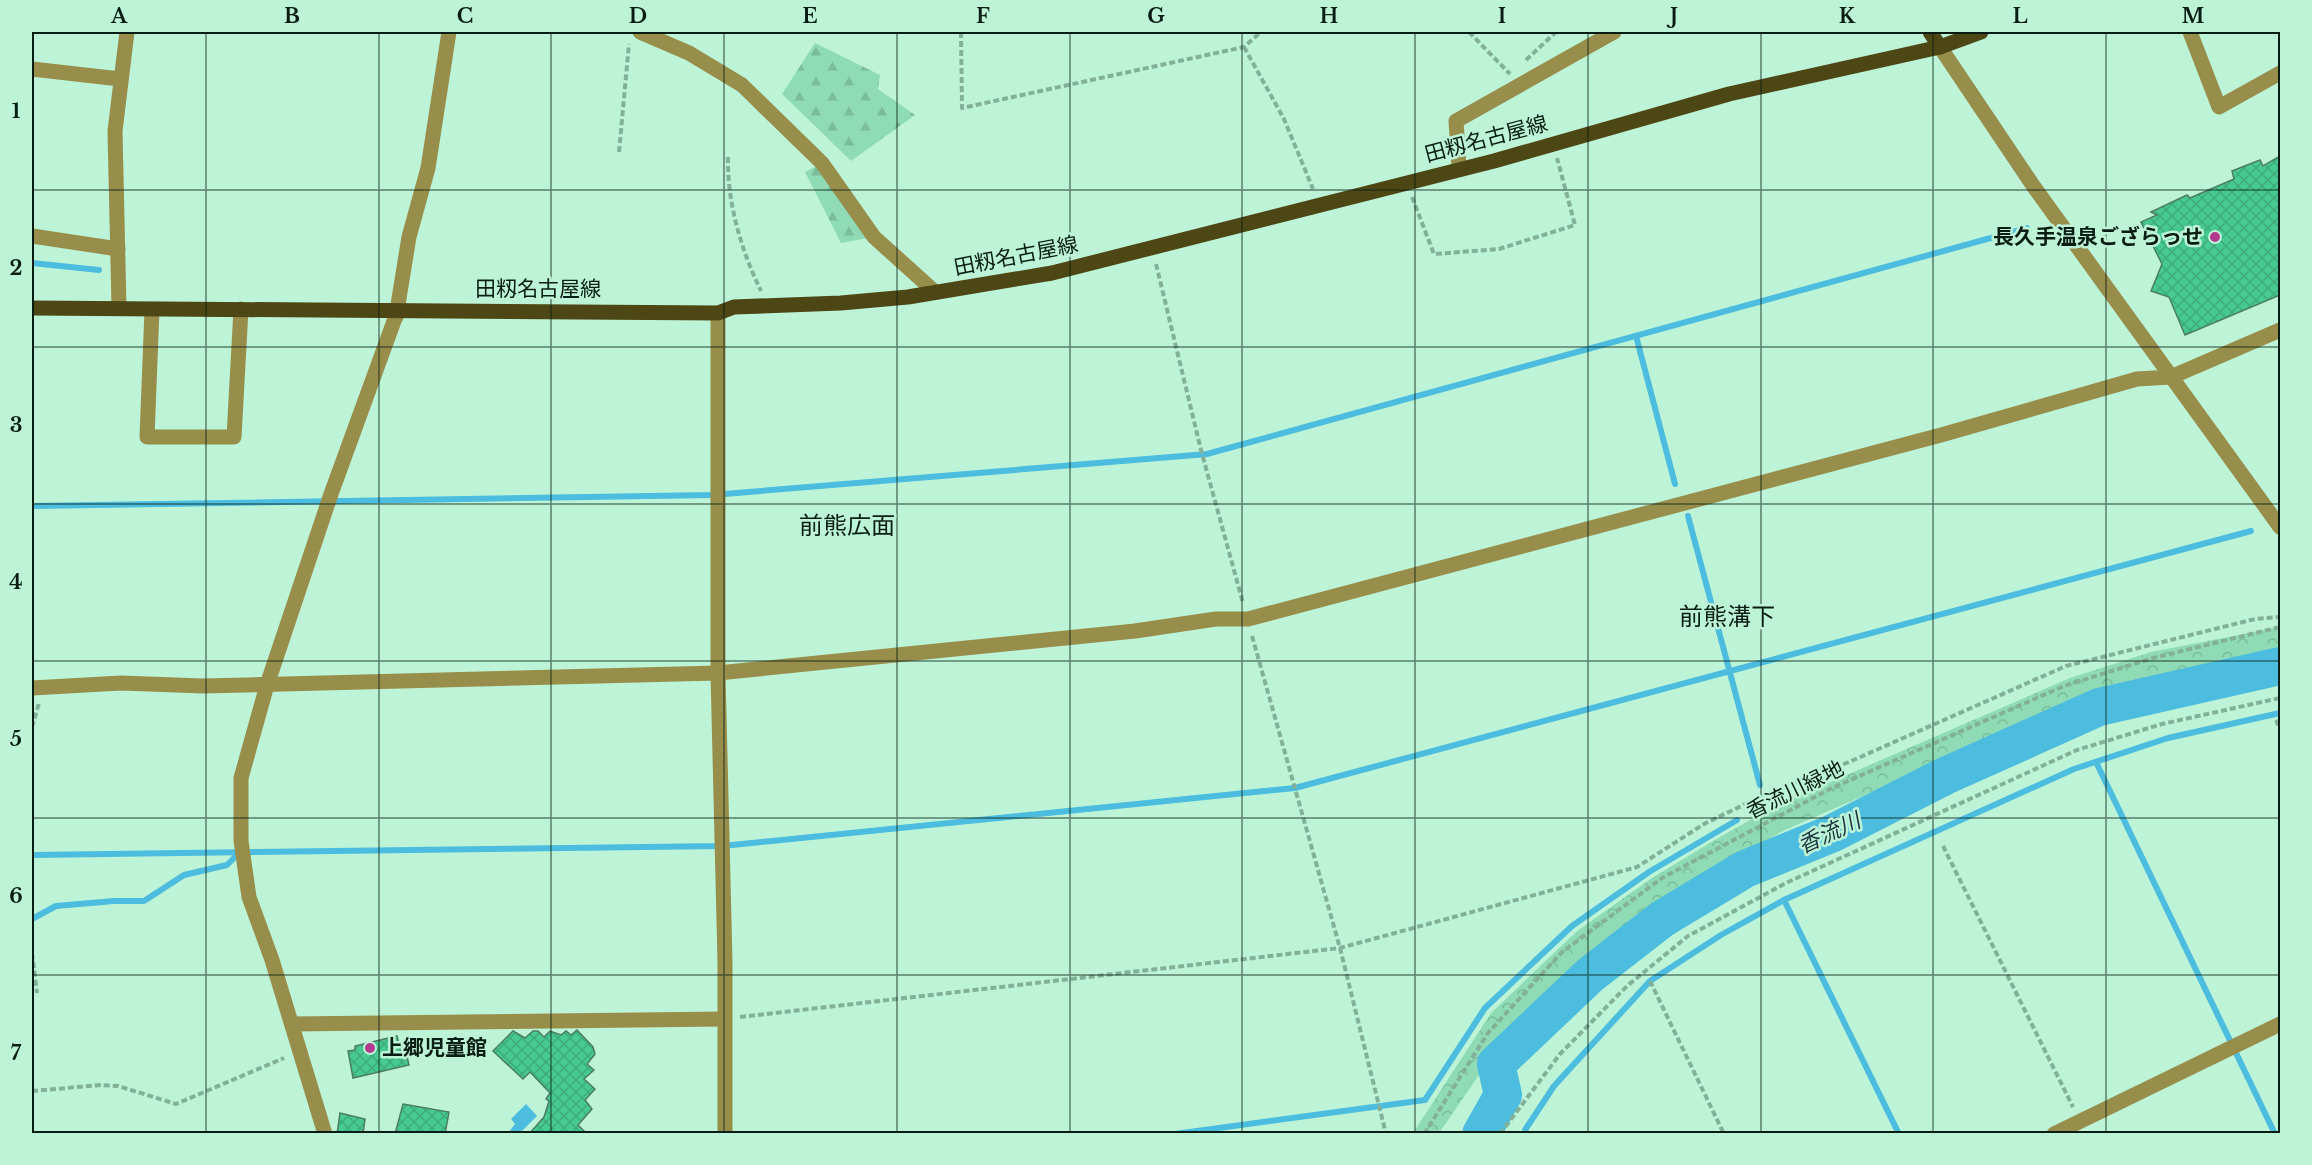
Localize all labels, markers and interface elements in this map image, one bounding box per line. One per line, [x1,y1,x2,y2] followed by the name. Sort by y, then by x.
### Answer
[110,4,128,28] text: A
[284,4,300,28] text: B
[457,4,473,28] text: C
[629,4,647,28] text: D
[802,4,818,28] text: E
[976,4,990,28] text: F
[1147,4,1165,28] text: G
[1320,4,1339,28] text: H
[1498,4,1506,28] text: I
[1666,4,1678,28] text: J
[1839,4,1856,28] text: K
[2012,4,2028,28] text: L
[2182,4,2205,28] text: M
[12,99,21,123] text: 1
[1422,110,1550,168] street label: 田籾名古屋線
[1993,224,2203,250] place label: 長久手温泉ござらっせ
[2208,230,2222,244] marker: 長久手温泉ござらっせ
[952,231,1080,281] street label: 田籾名古屋線
[9,256,23,280] text: 2
[475,276,601,302] street label: 田籾名古屋線
[10,413,22,437] text: 3
[799,511,895,540] district label: 前熊広面
[9,570,23,594] text: 4
[1679,602,1775,631] district label: 前熊溝下
[10,727,22,751] text: 5
[1742,755,1848,825] street label: 香流川緑地
[1793,806,1866,859] water label: 香流川
[9,884,23,908] text: 6
[382,1035,487,1061] place label: 上郷児童館
[11,1041,22,1065] text: 7
[363,1041,377,1055] marker: 上郷児童館

